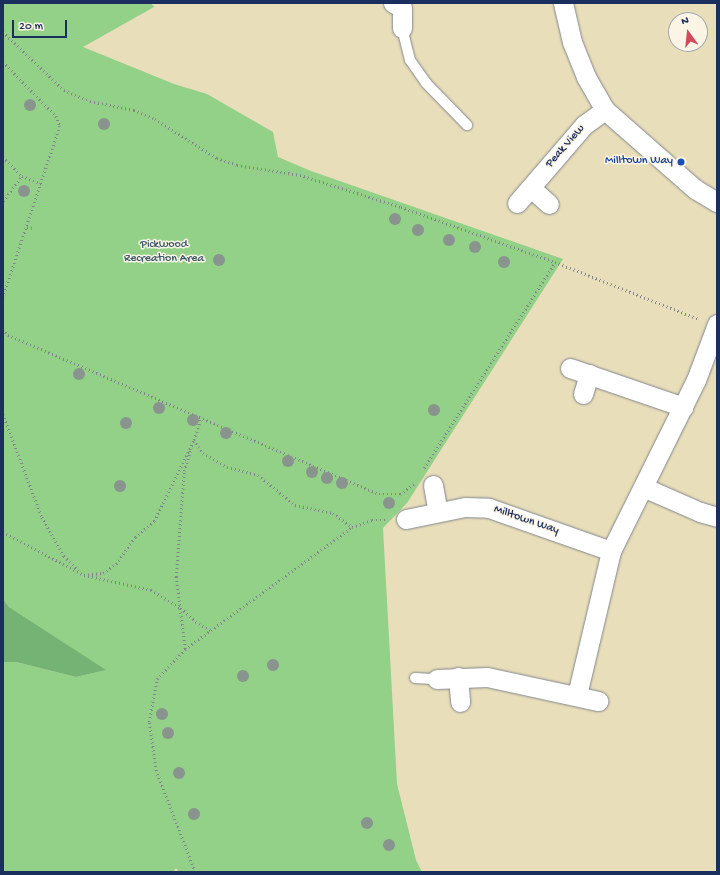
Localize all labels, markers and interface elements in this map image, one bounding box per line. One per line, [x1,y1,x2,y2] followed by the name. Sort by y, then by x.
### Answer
[14,12,69,38] scale bar
[668,12,708,52] north arrow
[680,15,690,28] text: N
[19,20,43,34] text: 20 m
[543,122,589,172] street label: Peak View
[605,155,673,169] place label: Milltown Way
[676,157,686,167] marker: Milltown Way
[124,239,204,267] park label: Pickwood Recreation Area
[492,503,560,539] street label: Milltown Way

